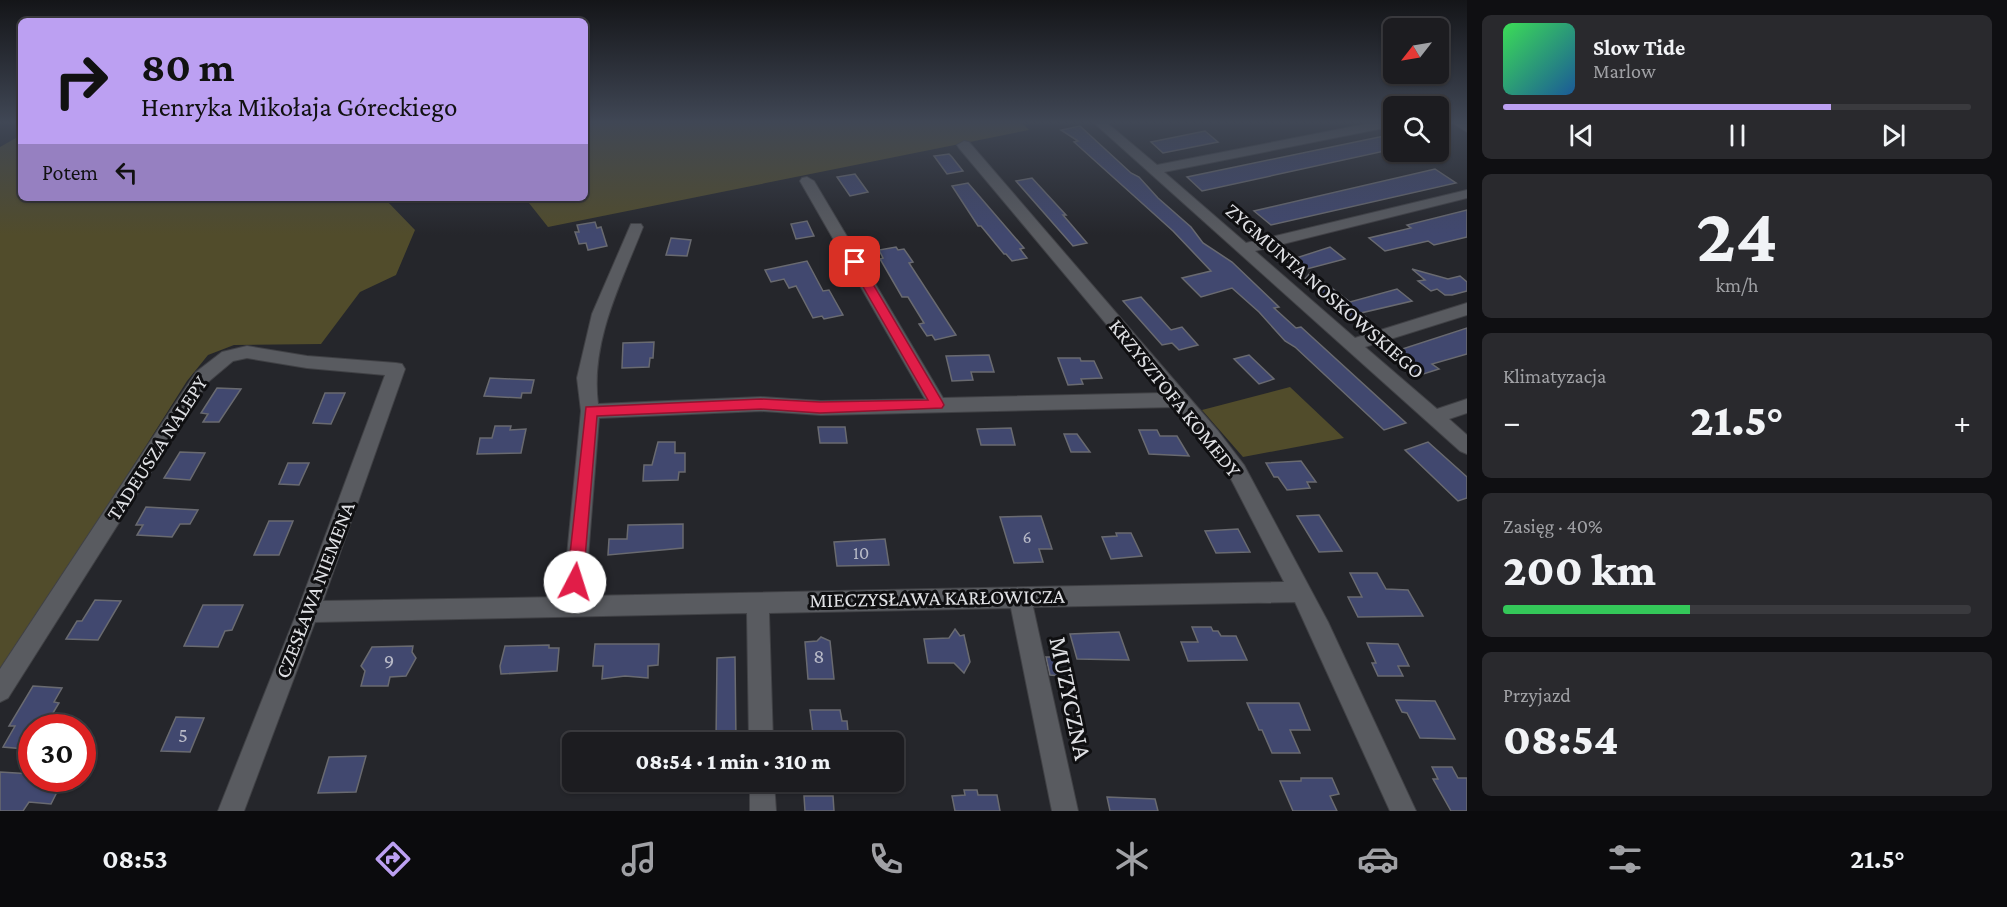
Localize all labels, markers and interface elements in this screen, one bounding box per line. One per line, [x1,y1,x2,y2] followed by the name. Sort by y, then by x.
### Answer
[1383,18,1449,84] north arrow
[1383,18,1449,162] map controls
[1593,35,1685,60] text: Slow Tide
[42,42,120,120] icon: right
[141,43,235,90] text: 80 m
[1593,60,1656,82] text: Marlow
[141,92,457,122] text: Henryka Mikołaja Góreckiego
[1383,96,1449,162] button: search
[1565,119,1598,152] icon: previous
[1721,119,1754,152] icon: pause
[1877,119,1910,152] icon: next
[110,156,143,189] icon: left
[42,160,98,185] text: Potem
[1696,191,1778,278] text: 24
[1221,198,1429,384] street label: ZYGMUNTA NOSKOWSKIEGO
[829,236,880,287] pin
[838,245,871,278] icon: arrive
[1715,274,1759,296] text: km/h
[1104,314,1247,482] street label: KRZYSZTOFA KOMEDY
[1503,365,1606,387] text: Klimatyzacja
[101,371,213,525] street label: TADEUSZA NALEPY
[1690,395,1784,445] text: 21.5°
[1503,403,1520,440] text: −
[1954,403,1971,440] text: +
[270,498,360,682] street label: CZESŁAWA NIEMENA
[1503,515,1603,537] text: Zasięg · 40%
[1022,527,1032,547] house number: 6
[853,543,869,563] house number: 10
[1503,545,1656,595] text: 200 km
[543,550,607,614] position arrow
[809,584,1065,612] street label: MIECZYSŁAWA KARŁOWICZA
[1043,634,1098,763] street label: MUZYCZNA
[813,644,825,668] house number: 8
[384,649,394,673] house number: 9
[1503,684,1571,706] text: Przyjazd
[18,714,96,792] speed limit sign: 30
[1503,714,1619,764] text: 08:54
[178,723,188,747] house number: 5
[636,749,830,774] text: 08:54 · 1 min · 310 m
[372,838,414,880] icon: directions
[618,838,660,880] icon: music
[865,838,907,880] icon: phone
[1111,838,1153,880] icon: climate
[1357,838,1399,880] icon: car
[1604,838,1646,880] icon: filters
[102,844,168,874] text: 08:53
[1850,844,1905,874] text: 21.5°

